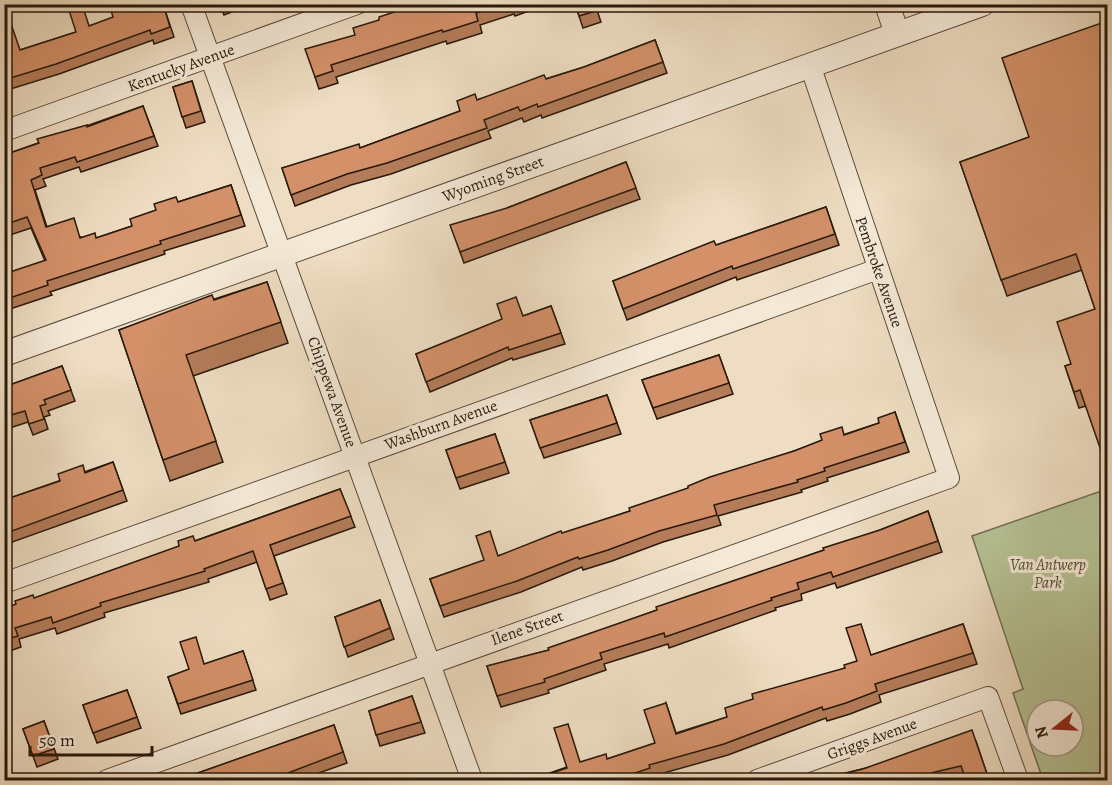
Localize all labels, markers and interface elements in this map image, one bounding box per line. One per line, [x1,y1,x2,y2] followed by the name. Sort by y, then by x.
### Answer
[125,38,237,98] street label: Kentucky Avenue
[438,150,547,208] street label: Wyoming Street
[850,213,908,331] street label: Pembroke Avenue
[302,334,362,450] street label: Chippewa Avenue
[381,394,500,456] street label: Washburn Avenue
[1010,554,1086,594] park label: Van Antwerp Park
[488,605,566,651] street label: Ilene Street
[1025,698,1085,758] north arrow
[824,713,920,765] street label: Griggs Avenue
[30,719,152,757] scale bar
[1029,723,1054,741] text: N
[39,728,75,752] text: 50 m

